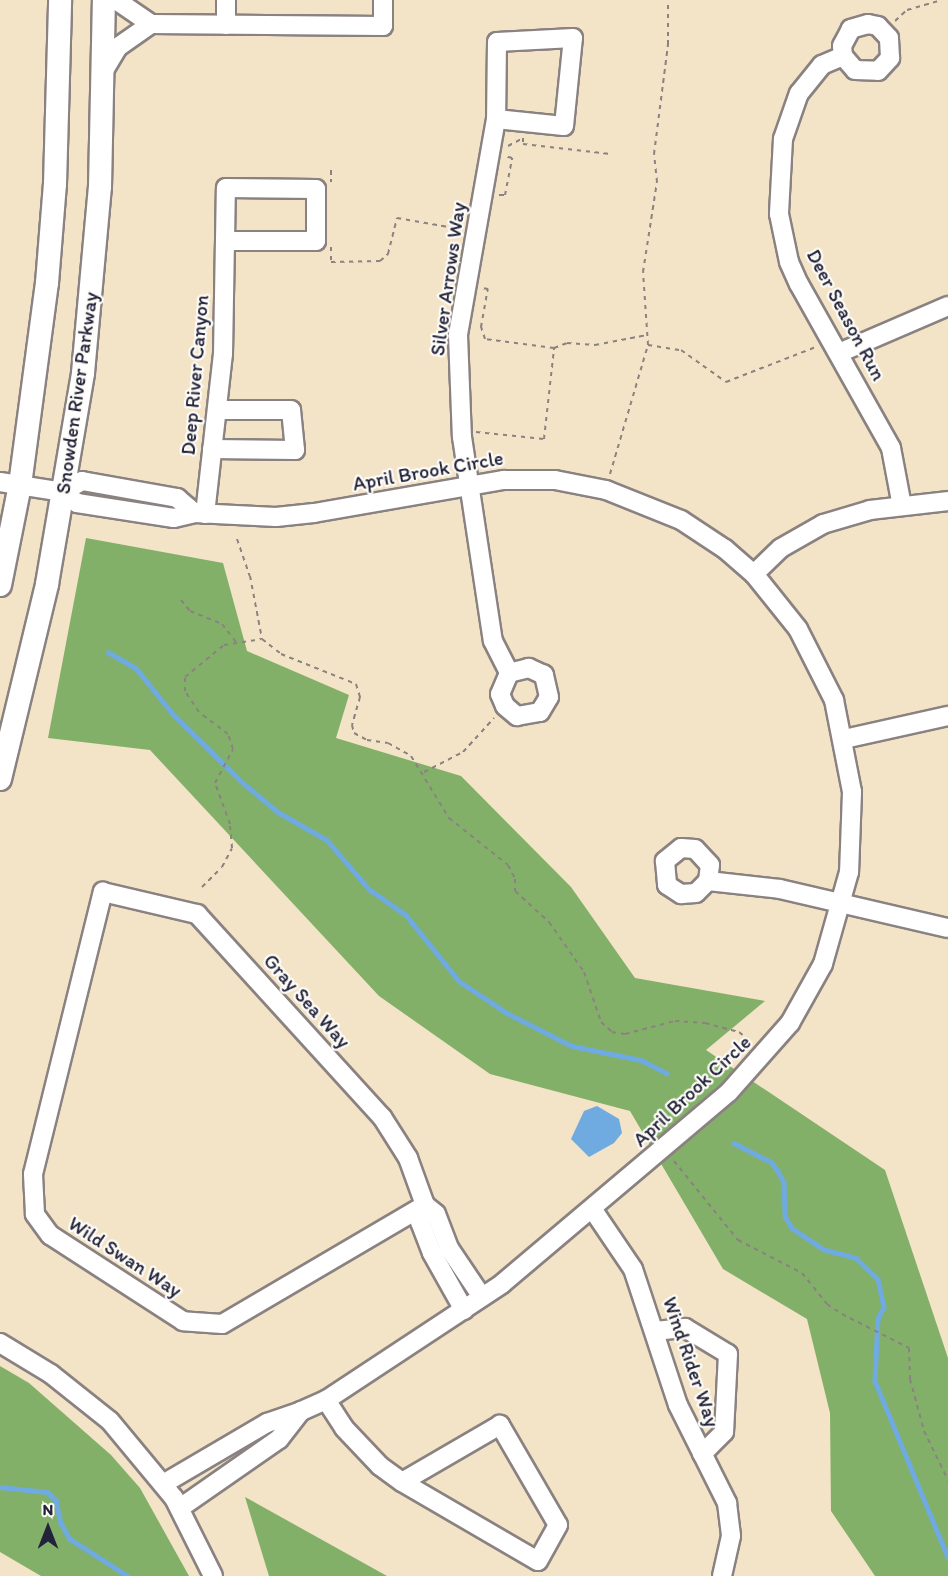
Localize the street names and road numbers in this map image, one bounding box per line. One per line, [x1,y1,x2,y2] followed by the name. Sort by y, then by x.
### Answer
[425,201,471,357] street label: Silver Arrows Way
[802,246,890,384] street label: Deer Season Run
[51,291,103,495] street label: Snowden River Parkway
[176,294,214,456] street label: Deep River Canyon
[351,446,505,496] street label: April Brook Circle
[259,949,355,1053] street label: Gray Sea Way
[628,1030,756,1152] street label: April Brook Circle
[64,1212,186,1302] street label: Wild Swan Way
[658,1295,724,1429] street label: Wind Rider Way

